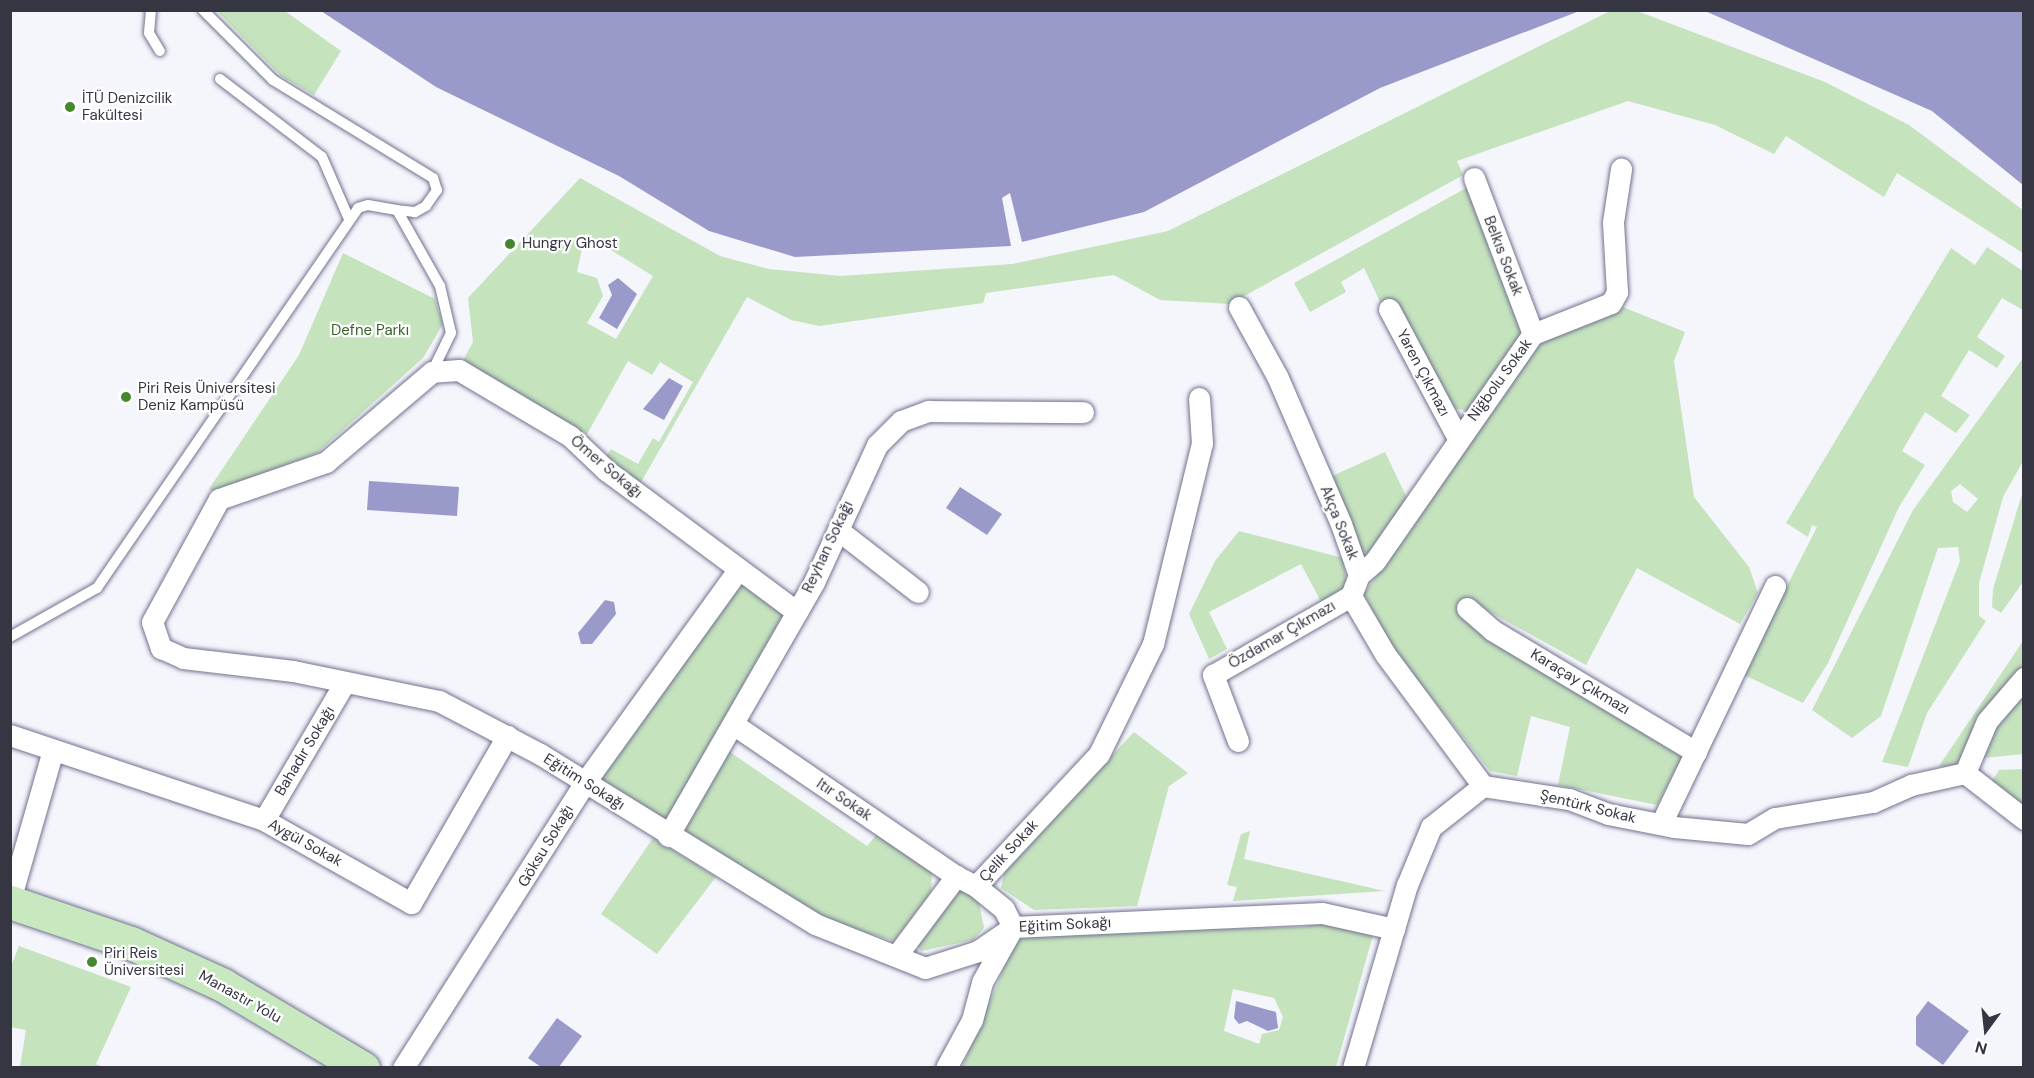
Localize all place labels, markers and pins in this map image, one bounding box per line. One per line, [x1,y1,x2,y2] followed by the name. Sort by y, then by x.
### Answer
[82,89,172,124] place label: İTÜ Denizcilik Fakültesi
[63,100,77,114] marker: İTÜ Denizcilik Fakültesi
[522,235,618,253] place label: Hungry Ghost
[503,237,517,251] marker: Hungry Ghost
[138,379,276,414] place label: Piri Reis Üniversitesi Deniz Kampüsü
[119,390,133,404] marker: Piri Reis Üniversitesi Deniz Kampüsü
[104,944,184,979] place label: Piri Reis Üniversitesi
[85,955,99,969] marker: Piri Reis Üniversitesi

